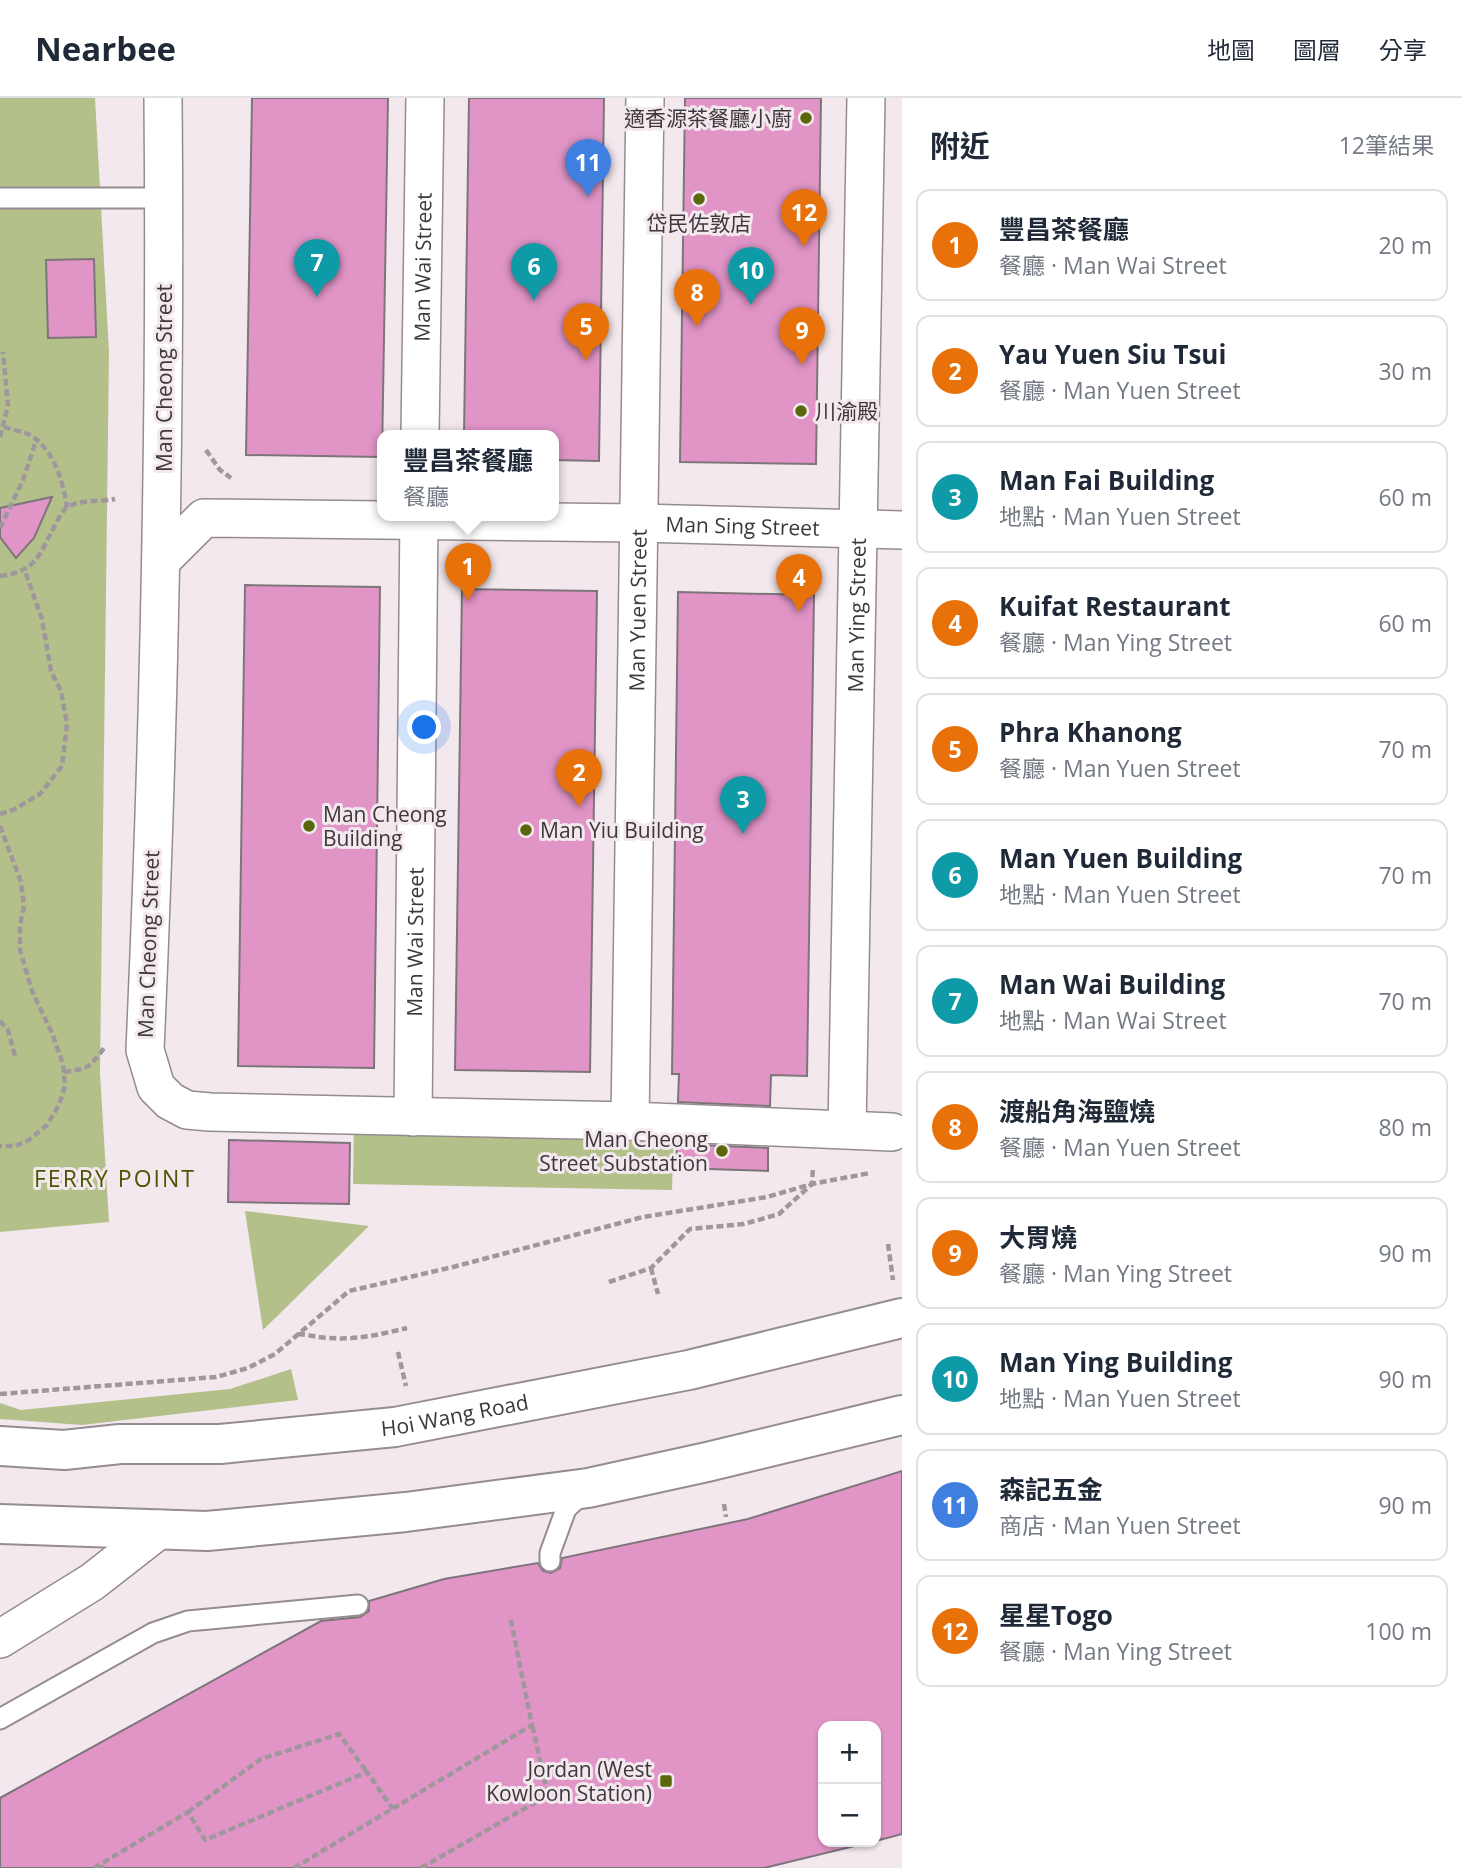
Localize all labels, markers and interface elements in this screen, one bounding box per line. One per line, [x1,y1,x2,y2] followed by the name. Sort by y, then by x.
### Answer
[35,26,176,71] text: Nearbee
[1207,33,1255,66] text: 地圖
[1293,33,1341,66] text: 圖層
[1379,33,1427,66] text: 分享
[624,104,792,132] place label: 適香源茶餐廳小廚
[798,110,814,126] marker: 適香源茶餐廳小廚
[930,125,990,166] text: 附近
[1339,129,1434,161] text: 12筆結果
[565,139,611,197] pin: 11
[781,189,827,247] pin: 12
[691,191,707,207] marker: 岱民佐敦店
[407,192,438,342] street label: Man Wai Street
[647,209,752,237] place label: 岱民佐敦店
[999,211,1129,247] text: 豐昌茶餐廳
[948,229,962,261] text: 1
[1378,229,1432,261] text: 20 m
[294,239,340,297] pin: 7
[511,243,557,301] pin: 6
[728,247,774,305] pin: 10
[999,249,1227,281] text: 餐廳 · Man Wai Street
[674,269,720,327] pin: 8
[150,284,178,472] street label: Man Cheong Street
[563,303,609,361] pin: 5
[779,307,825,365] pin: 9
[999,336,1226,372] text: Yau Yuen Siu Tsui
[948,355,962,387] text: 2
[1378,355,1432,387] text: 30 m
[999,374,1241,406] text: 餐廳 · Man Yuen Street
[815,397,878,425] place label: 川渝殿
[793,403,809,419] marker: 川渝殿
[377,430,559,521] popup
[403,442,533,478] text: 豐昌茶餐廳
[999,462,1214,498] text: Man Fai Building
[403,480,449,512] text: 餐廳
[948,481,962,513] text: 3
[1378,481,1432,513] text: 60 m
[999,500,1241,532] text: 地點 · Man Yuen Street
[665,510,820,542] street label: Man Sing Street
[622,529,653,691] street label: Man Yuen Street
[841,538,872,693] street label: Man Ying Street
[445,543,491,601] pin: 1
[776,554,822,612] pin: 4
[999,588,1231,624] text: Kuifat Restaurant
[948,607,962,639] text: 4
[1378,607,1432,639] text: 60 m
[999,626,1232,658] text: 餐廳 · Man Ying Street
[407,710,441,744] your location
[999,714,1182,750] text: Phra Khanong
[948,733,962,765] text: 5
[1378,733,1432,765] text: 70 m
[556,749,602,807] pin: 2
[999,752,1241,784] text: 餐廳 · Man Yuen Street
[720,776,766,834] pin: 3
[323,800,447,852] place label: Man Cheong Building
[540,816,704,844] place label: Man Yiu Building
[301,818,317,834] marker: Man Cheong Building
[518,822,534,838] marker: Man Yiu Building
[999,840,1242,876] text: Man Yuen Building
[131,850,165,1038] street label: Man Cheong Street
[948,859,962,891] text: 6
[1378,859,1432,891] text: 70 m
[400,867,429,1017] street label: Man Wai Street
[999,878,1241,910] text: 地點 · Man Yuen Street
[999,966,1225,1002] text: Man Wai Building
[948,985,962,1017] text: 7
[1378,985,1432,1017] text: 70 m
[999,1004,1227,1036] text: 地點 · Man Wai Street
[999,1093,1155,1129] text: 渡船角海鹽燒
[948,1111,962,1143] text: 8
[1378,1111,1432,1143] text: 80 m
[539,1125,708,1177] place label: Man Cheong Street Substation
[999,1131,1241,1163] text: 餐廳 · Man Yuen Street
[714,1143,730,1159] marker: Man Cheong Street Substation
[34,1162,196,1194] district label: FERRY POINT
[999,1219,1077,1255] text: 大胃燒
[948,1237,962,1269] text: 9
[1378,1237,1432,1269] text: 90 m
[999,1257,1232,1289] text: 餐廳 · Man Ying Street
[999,1344,1232,1380] text: Man Ying Building
[942,1363,968,1395] text: 10
[1378,1363,1432,1395] text: 90 m
[999,1382,1241,1414] text: 地點 · Man Yuen Street
[380,1387,531,1442] street label: Hoi Wang Road
[999,1471,1103,1507] text: 森記五金
[942,1489,968,1521] text: 11
[1378,1489,1432,1521] text: 90 m
[999,1509,1241,1541] text: 商店 · Man Yuen Street
[999,1597,1113,1633] text: 星星Togo
[942,1615,968,1647] text: 12
[1365,1615,1432,1647] text: 100 m
[999,1635,1232,1667] text: 餐廳 · Man Ying Street
[818,1721,881,1847] map controls
[818,1721,881,1784] button: +
[486,1755,652,1807] place label: Jordan (West Kowloon Station)
[658,1773,674,1789] marker: Jordan (West Kowloon Station)
[818,1784,881,1847] button: −

